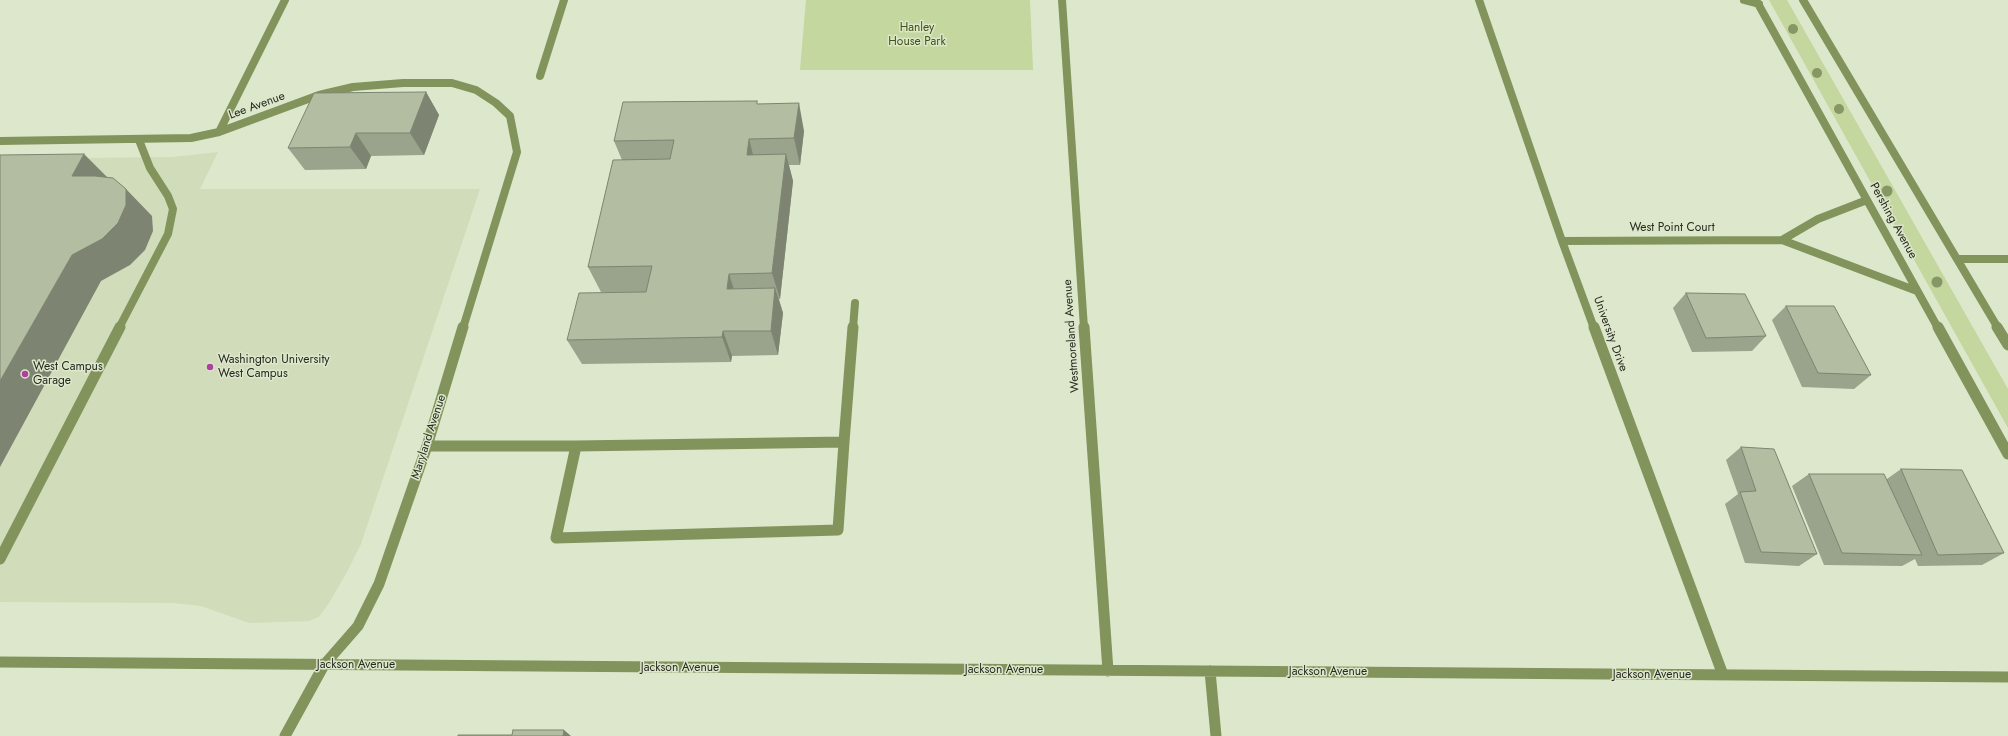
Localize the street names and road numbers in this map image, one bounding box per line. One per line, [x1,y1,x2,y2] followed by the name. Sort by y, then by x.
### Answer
[227,89,287,123] street label: Lee Avenue
[1866,180,1920,262] street label: Pershing Avenue
[1629,221,1715,235] street label: West Point Court
[1061,279,1083,393] street label: Westmoreland Avenue
[1590,295,1630,373] street label: University Drive
[409,393,449,481] street label: Maryland Avenue
[317,658,395,672] street label: Jackson Avenue
[641,661,719,675] street label: Jackson Avenue
[965,663,1043,677] street label: Jackson Avenue
[1289,665,1367,679] street label: Jackson Avenue
[1613,668,1691,682] street label: Jackson Avenue

